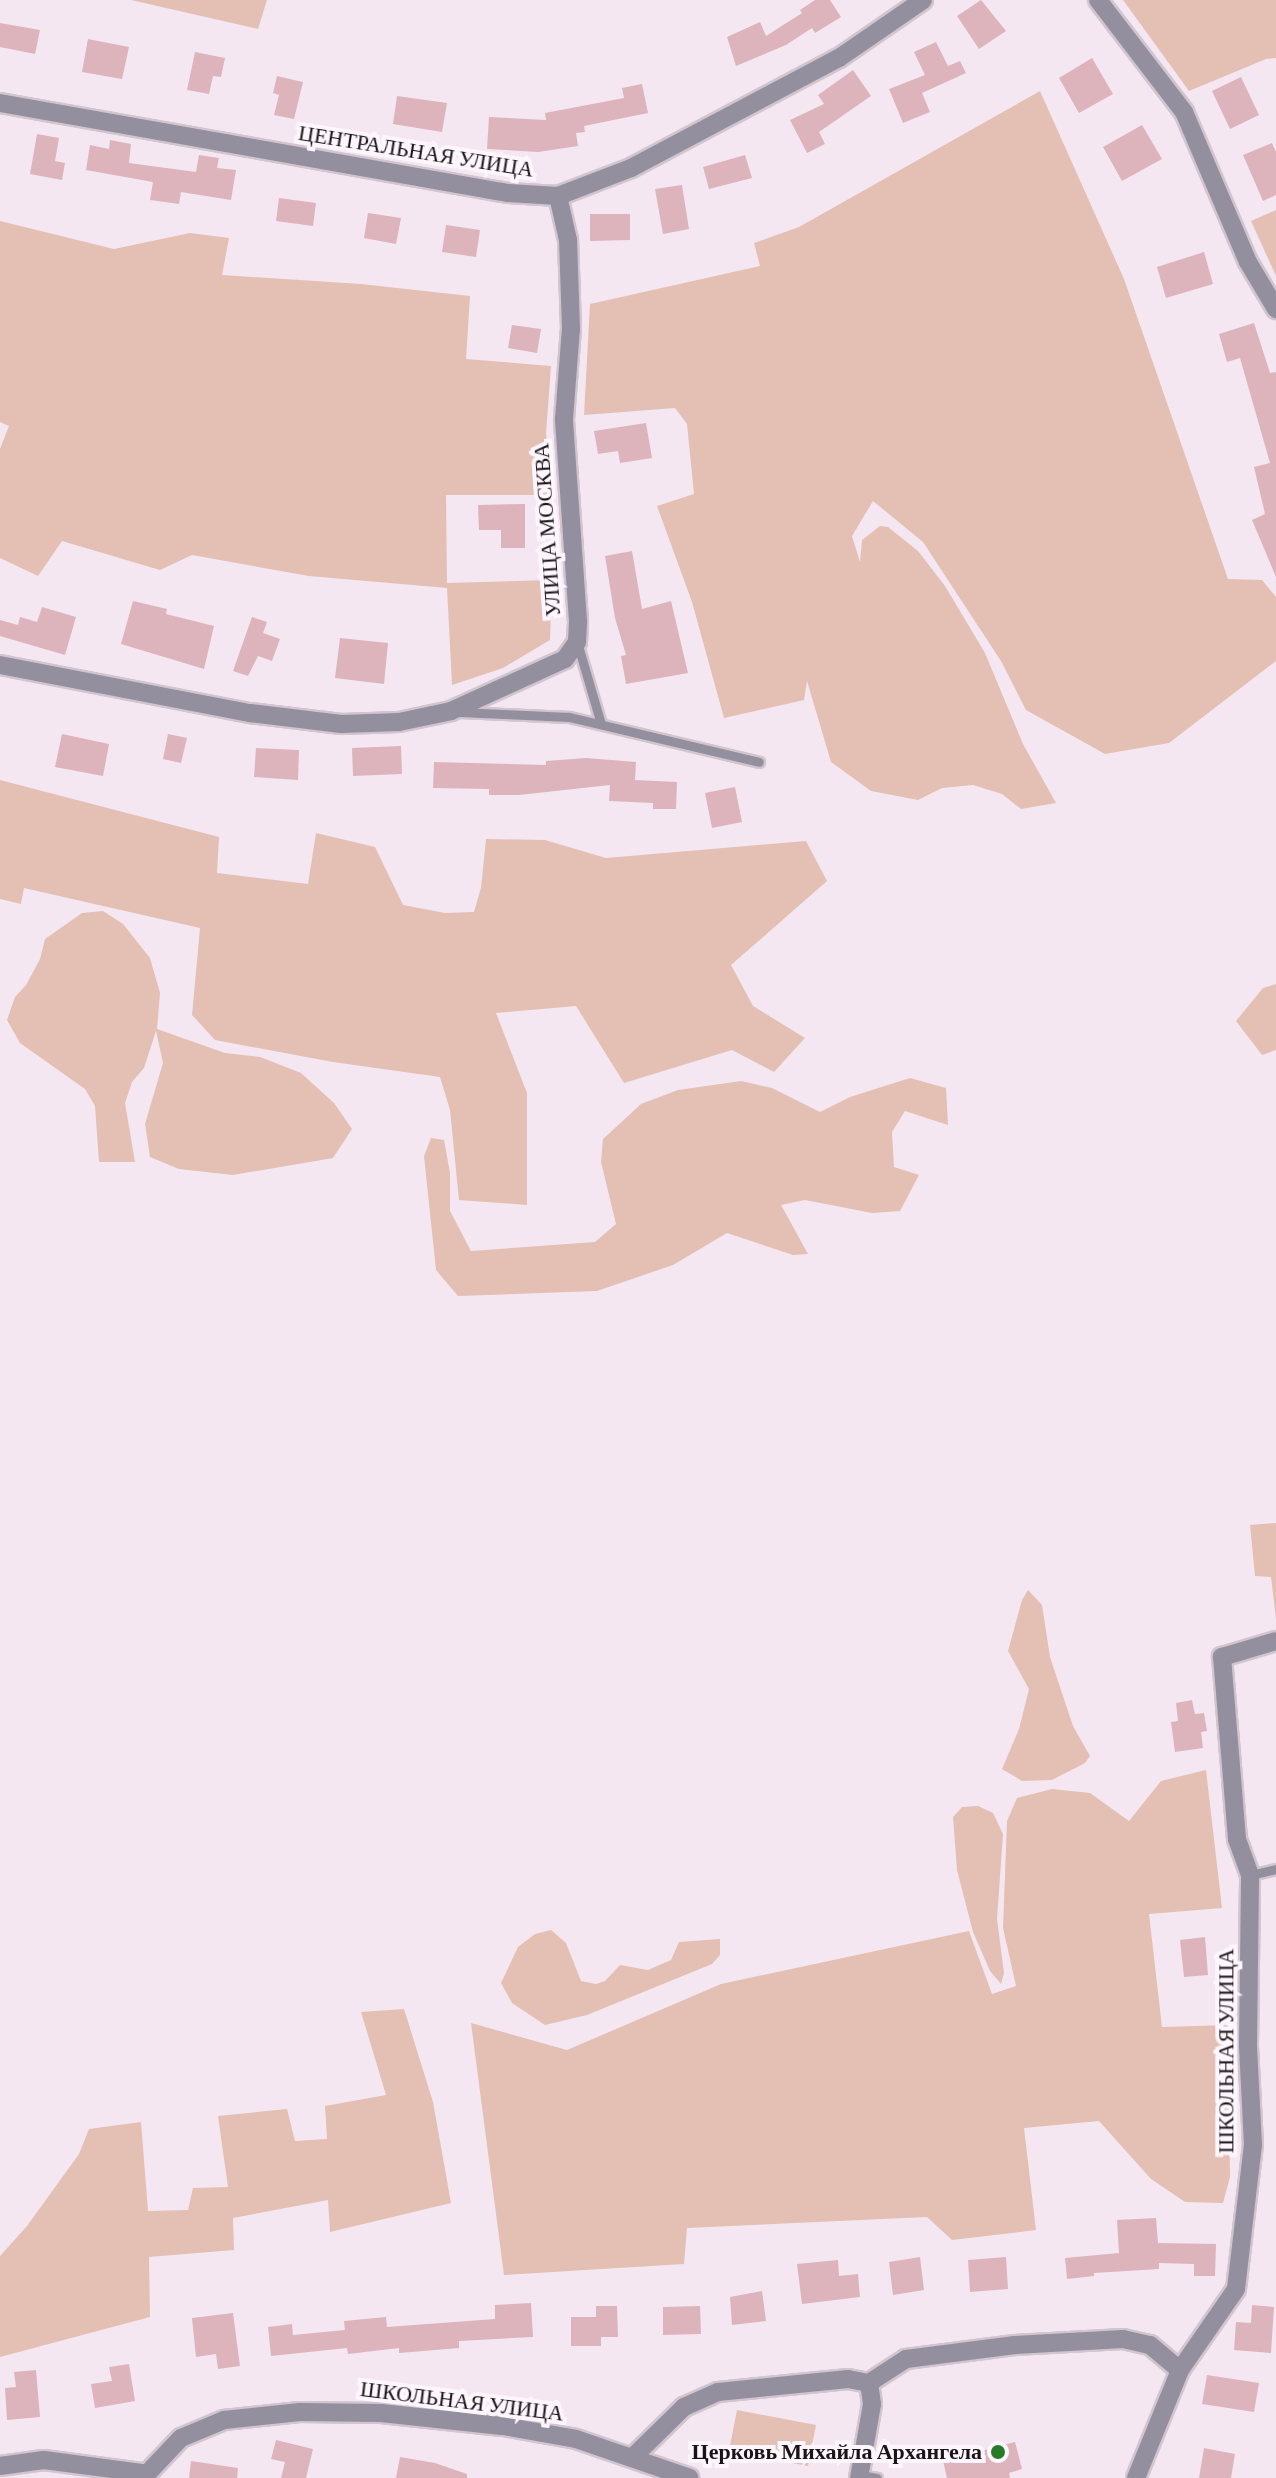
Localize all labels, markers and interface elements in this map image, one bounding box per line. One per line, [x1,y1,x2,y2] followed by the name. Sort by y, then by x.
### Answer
[297,119,535,183] street label: ЦЕНТРАЛЬНАЯ УЛИЦА
[528,442,566,618] street label: УЛИЦА МОСКВА
[1213,1949,1239,2153] street label: ШКОЛЬНАЯ УЛИЦА
[359,2375,565,2427] street label: ШКОЛЬНАЯ УЛИЦА
[692,2439,982,2465] place label: Церковь Михайла Архангела
[989,2443,1007,2461] marker: Церковь Михайла Архангела

